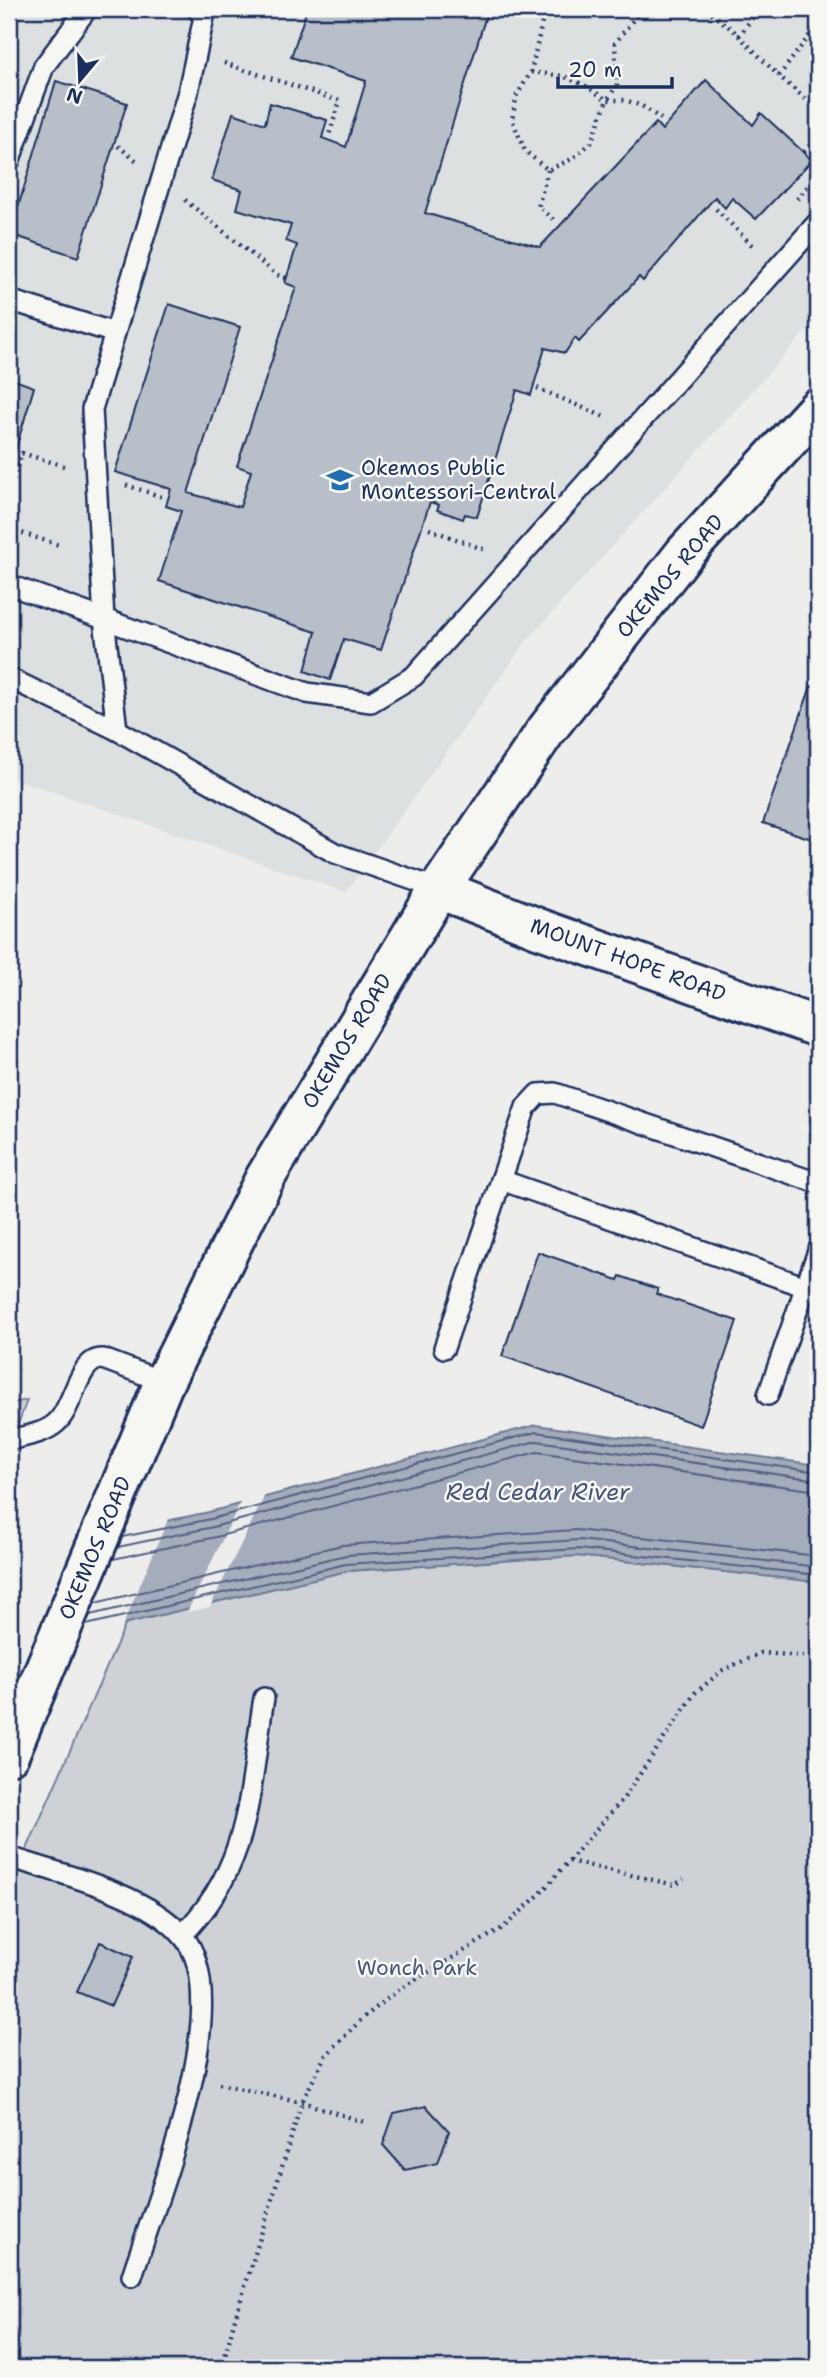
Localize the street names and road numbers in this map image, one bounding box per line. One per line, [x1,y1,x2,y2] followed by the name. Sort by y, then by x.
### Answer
[610,508,730,644] street label: OKEMOS ROAD
[526,912,730,1008] street label: MOUNT HOPE ROAD
[296,968,398,1114] street label: OKEMOS ROAD
[52,1472,138,1624] street label: OKEMOS ROAD

